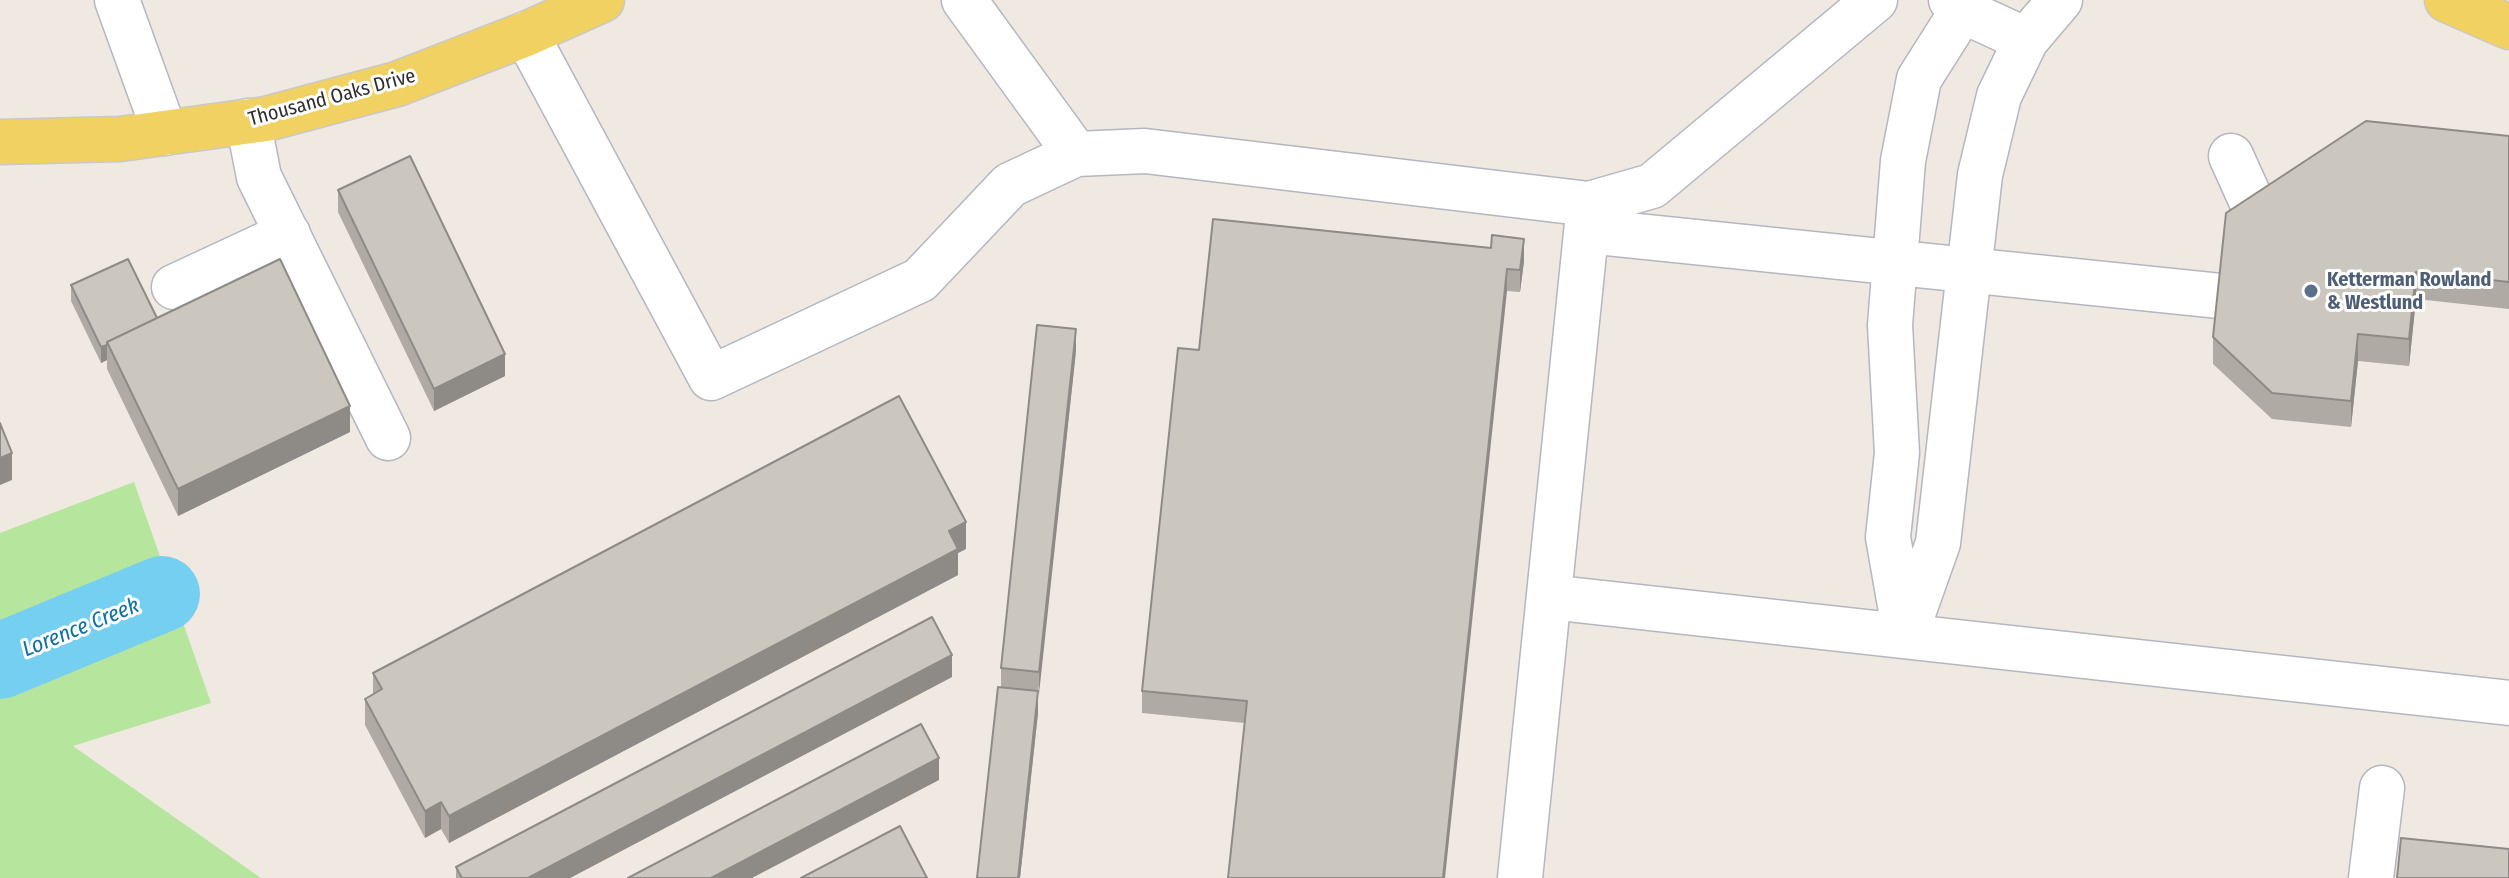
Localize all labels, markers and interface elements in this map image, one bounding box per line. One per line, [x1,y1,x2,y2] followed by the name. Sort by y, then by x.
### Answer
[246,64,418,132] street label: Thousand Oaks Drive
[2327,268,2491,315] place label: Ketterman Rowland & Westlund
[2302,282,2320,300] marker: Ketterman Rowland & Westlund
[19,593,143,663] water label: Lorence Creek

